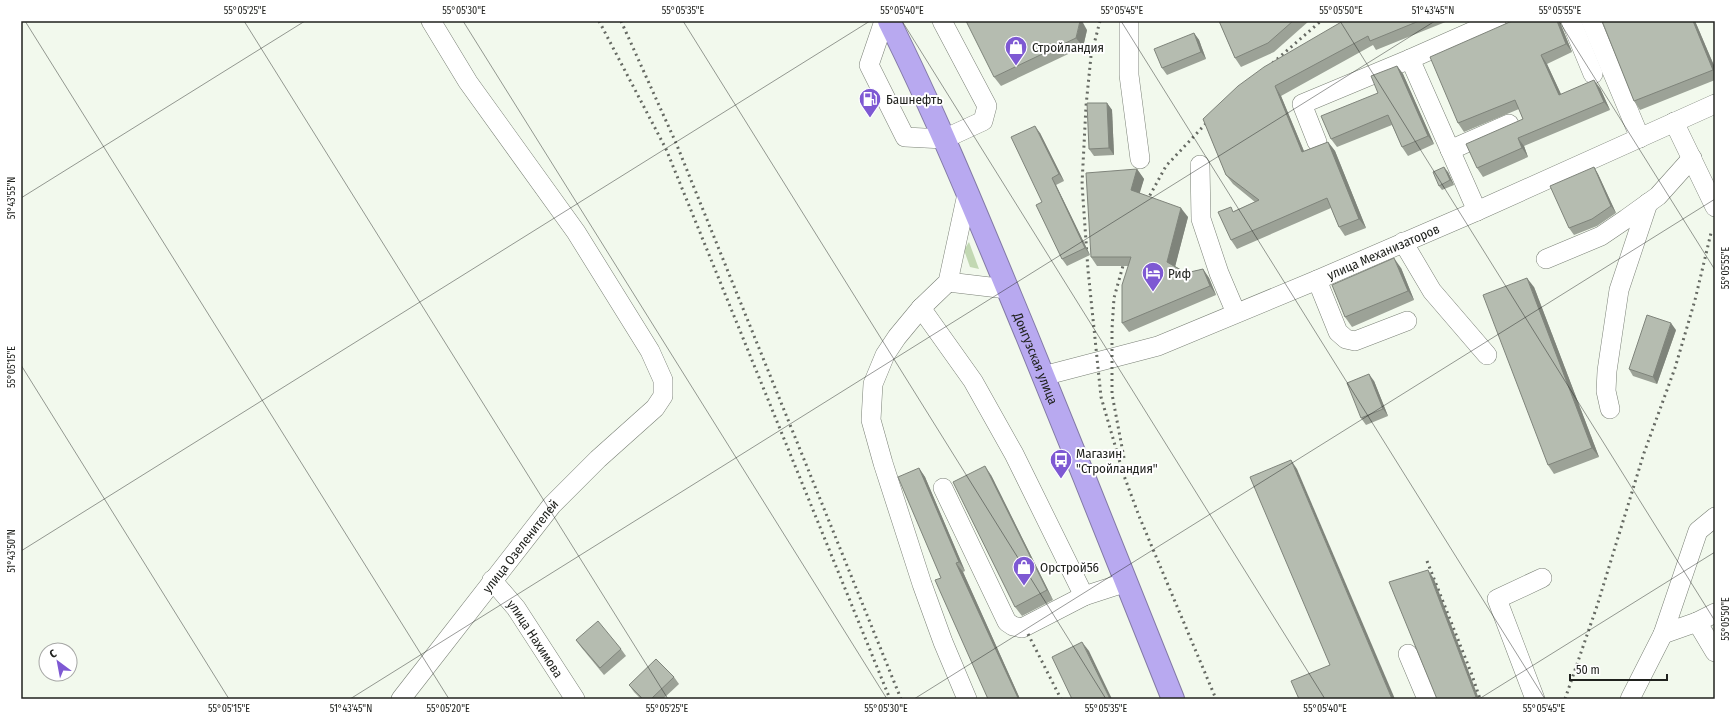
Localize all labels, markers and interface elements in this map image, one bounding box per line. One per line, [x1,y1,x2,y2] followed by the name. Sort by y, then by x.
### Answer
[224,5,267,17] text: 55°05'25"E
[442,5,486,17] text: 55°05'30"E
[662,5,705,17] text: 55°05'35"E
[880,5,924,17] text: 55°05'40"E
[1101,5,1143,17] text: 55°05'45"E
[1319,5,1363,17] text: 55°05'50"E
[1412,5,1454,17] text: 51°43'45"N
[1539,5,1582,17] text: 55°05'55"E
[1003,34,1029,67] shop icon: Стройландия
[1032,40,1104,55] place label: Стройландия
[857,86,883,119] fuel station icon: Башнефть
[886,92,942,107] place label: Башнефть
[6,177,18,219] text: 51°43'55"N
[1325,221,1442,282] street label: улица Механизаторов
[1720,246,1732,289] text: 55°05'55"E
[1140,260,1166,293] hotel icon: Риф
[1168,266,1191,281] place label: Риф
[1010,309,1061,406] street label: Донгузская улица
[6,346,18,388] text: 55°05'15"E
[1076,446,1158,476] place label: Магазин "Стройландия"
[1048,447,1074,480] bus stop icon: Магазин "Стройландия"
[479,496,561,596] street label: улица Озеленителей
[6,529,18,573] text: 51°43'50"N
[1011,554,1037,587] shop icon: Орстрой56
[1040,560,1099,575] place label: Орстрой56
[504,596,566,680] street label: улица Нахимова
[1720,597,1732,641] text: 55°05'50"E
[38,642,78,682] north arrow
[47,647,59,661] text: С
[1570,656,1667,682] scale bar
[1576,663,1600,677] text: 50 m
[208,703,250,715] text: 55°05'15"E
[330,703,372,715] text: 51°43'45"N
[426,703,470,715] text: 55°05'20"E
[646,703,689,715] text: 55°05'25"E
[864,703,908,715] text: 55°05'30"E
[1085,703,1128,715] text: 55°05'35"E
[1303,703,1347,715] text: 55°05'40"E
[1523,703,1565,715] text: 55°05'45"E

